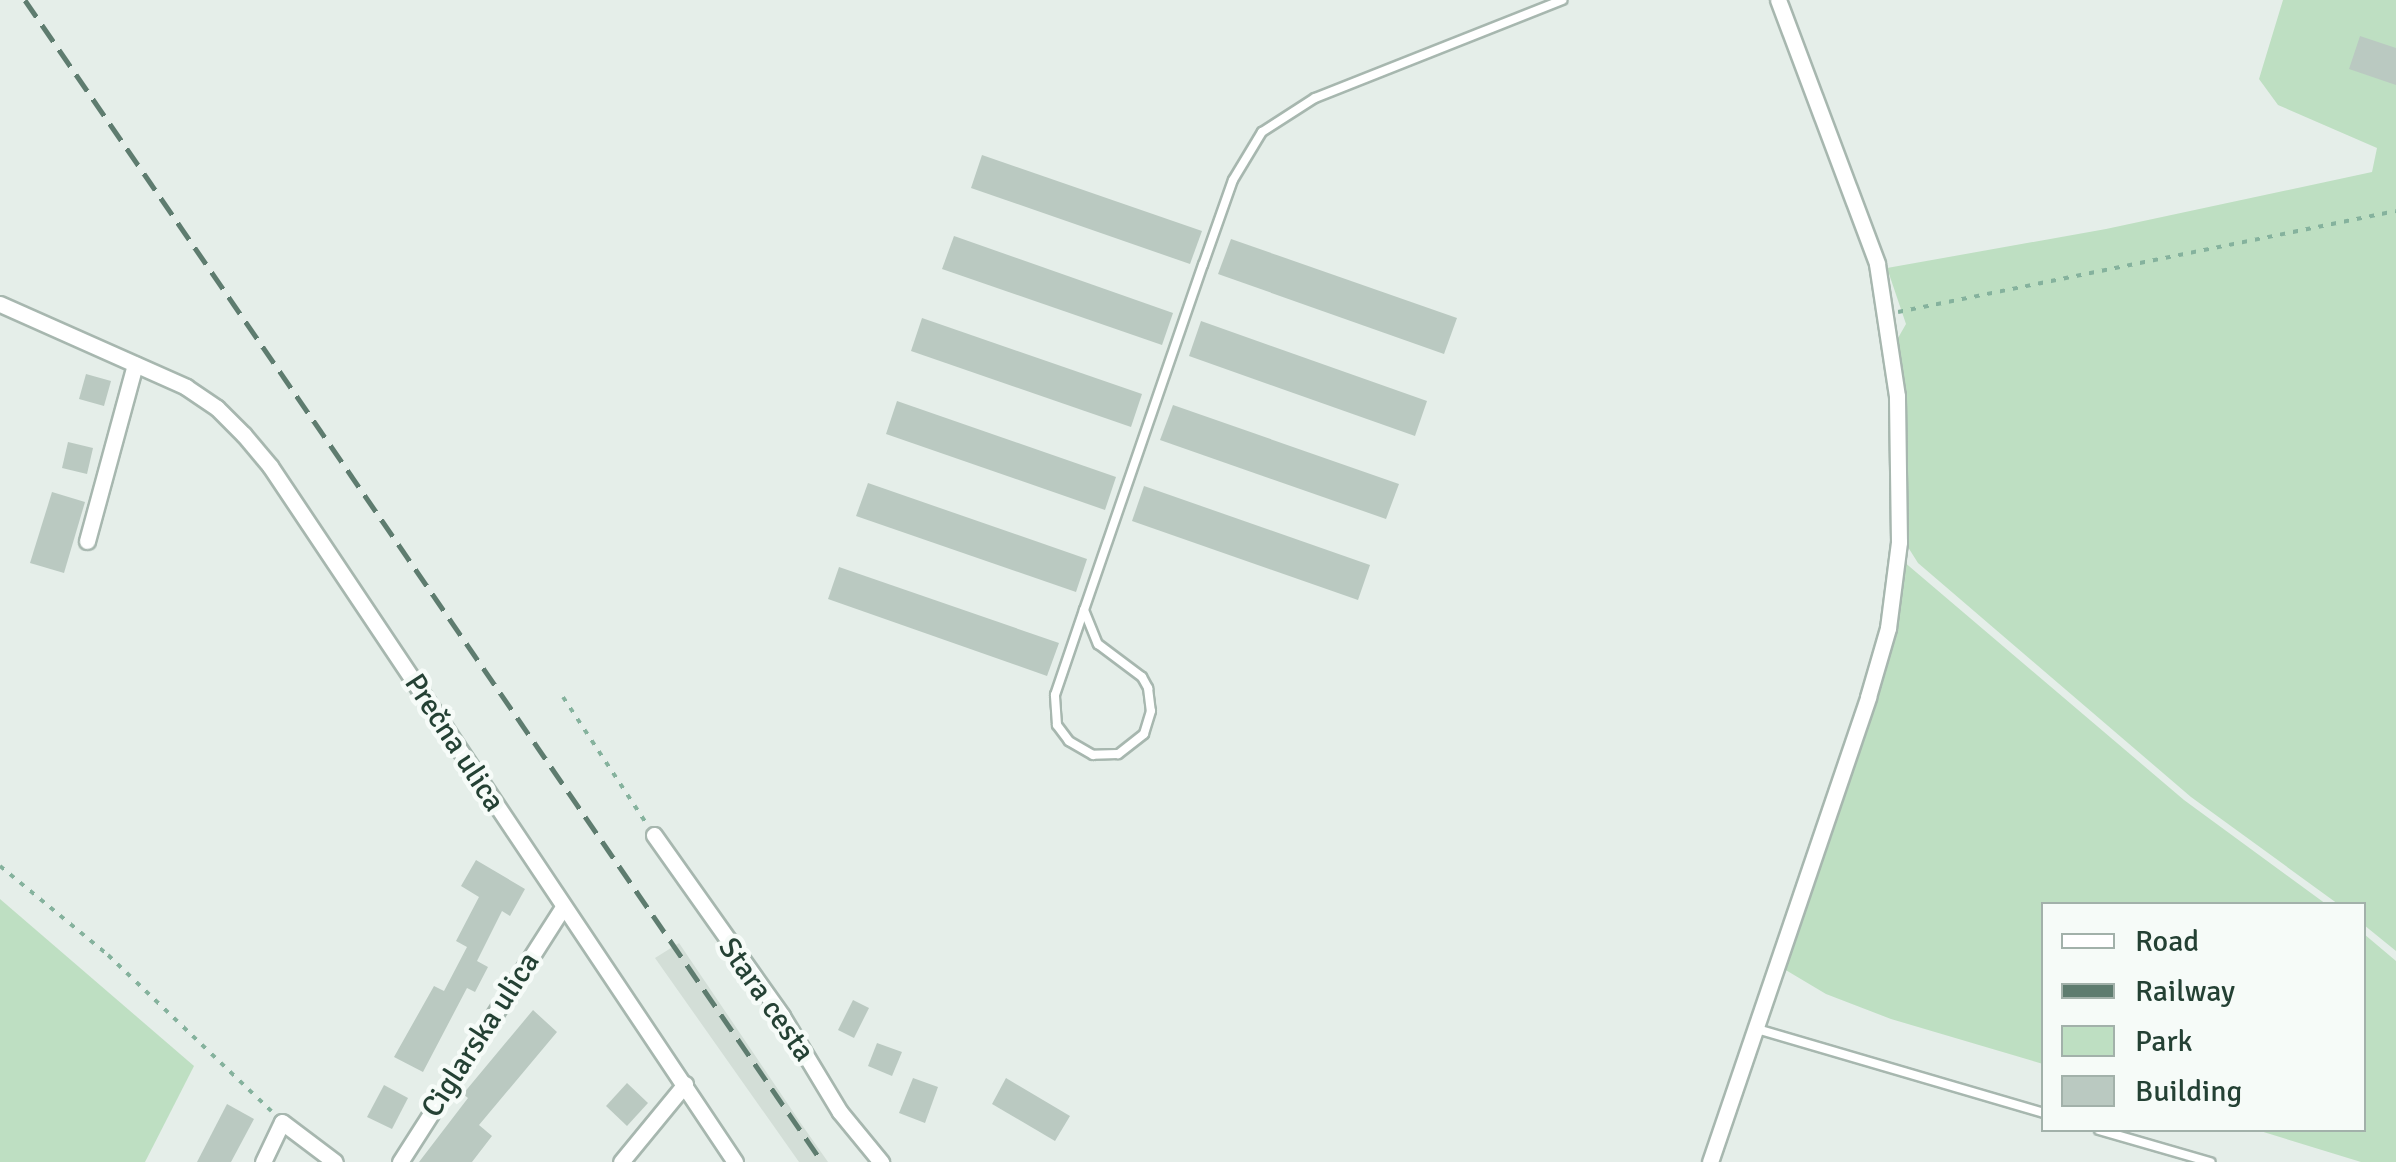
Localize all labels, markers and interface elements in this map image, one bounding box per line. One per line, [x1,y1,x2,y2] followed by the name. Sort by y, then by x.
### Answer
[396,667,512,819] street label: Prečna ulica
[2041,902,2366,1132] legend
[2135,923,2199,960] text: Road
[710,931,822,1069] street label: Stara cesta
[414,946,548,1124] street label: Ciglarska ulica
[2135,973,2235,1010] text: Railway
[2135,1023,2193,1060] text: Park
[2135,1073,2242,1110] text: Building

